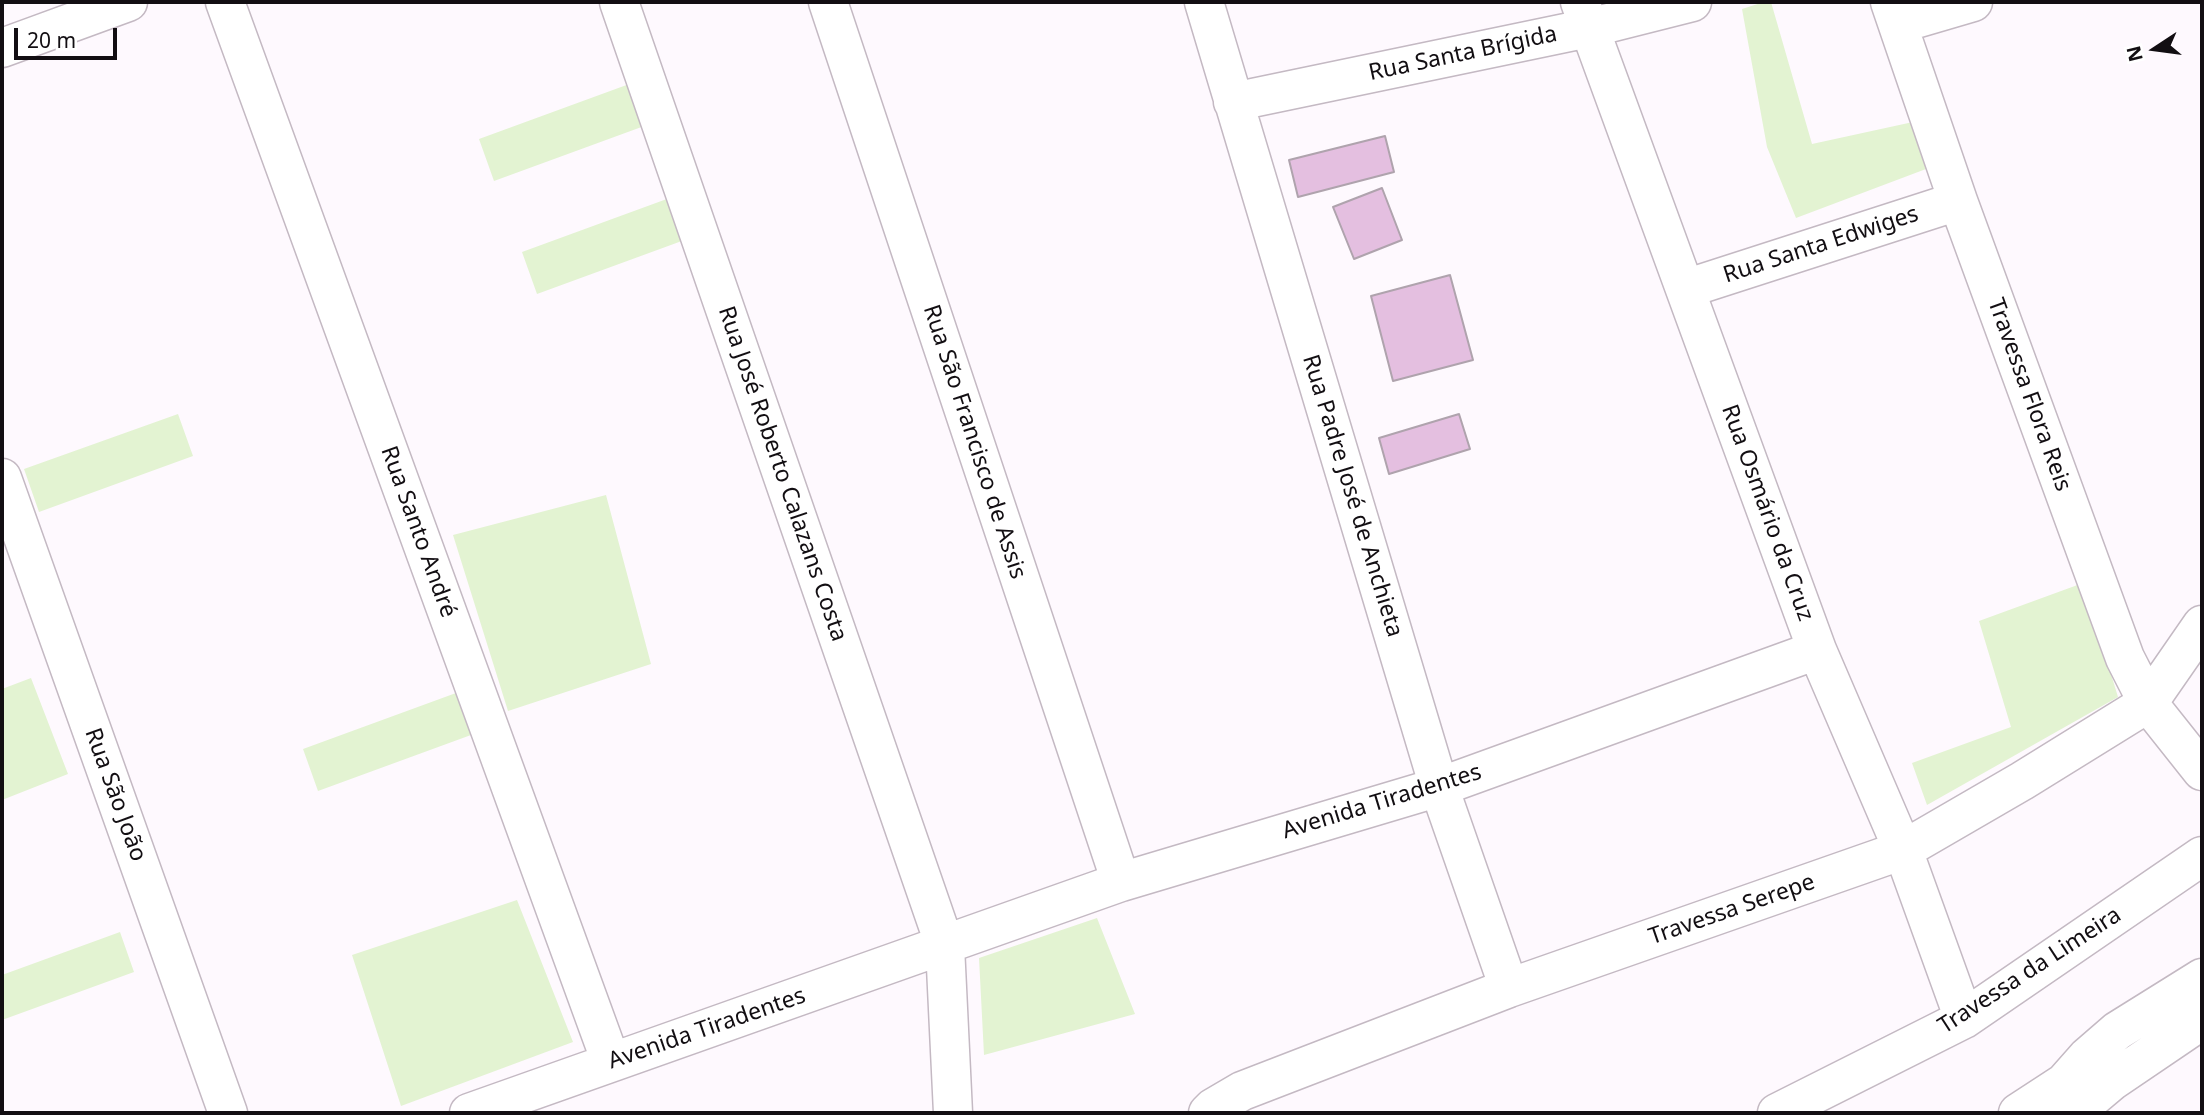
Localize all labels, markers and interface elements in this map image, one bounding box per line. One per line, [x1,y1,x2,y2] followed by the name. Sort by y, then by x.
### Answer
[18,14,121,58] scale bar
[2120,14,2190,84] north arrow
[1366,21,1560,87] street label: Rua Santa Brígida
[27,26,76,54] text: 20 m
[2120,43,2149,64] text: N
[1720,200,1922,290] street label: Rua Santa Edwiges
[1981,295,2077,495] street label: Travessa Flora Reis
[917,301,1031,583] street label: Rua São Francisco de Assis
[712,303,852,645] street label: Rua José Roberto Calazans Costa
[1296,351,1408,641] street label: Rua Padre José de Anchieta
[1715,401,1819,625] street label: Rua Osmário da Cruz
[374,443,462,621] street label: Rua Santo André
[78,725,152,865] street label: Rua São João
[1279,759,1485,845] street label: Avenida Tiradentes
[1645,869,1819,951] street label: Travessa Serepe
[1933,902,2127,1040] street label: Travessa da Limeira
[605,982,809,1076] street label: Avenida Tiradentes

